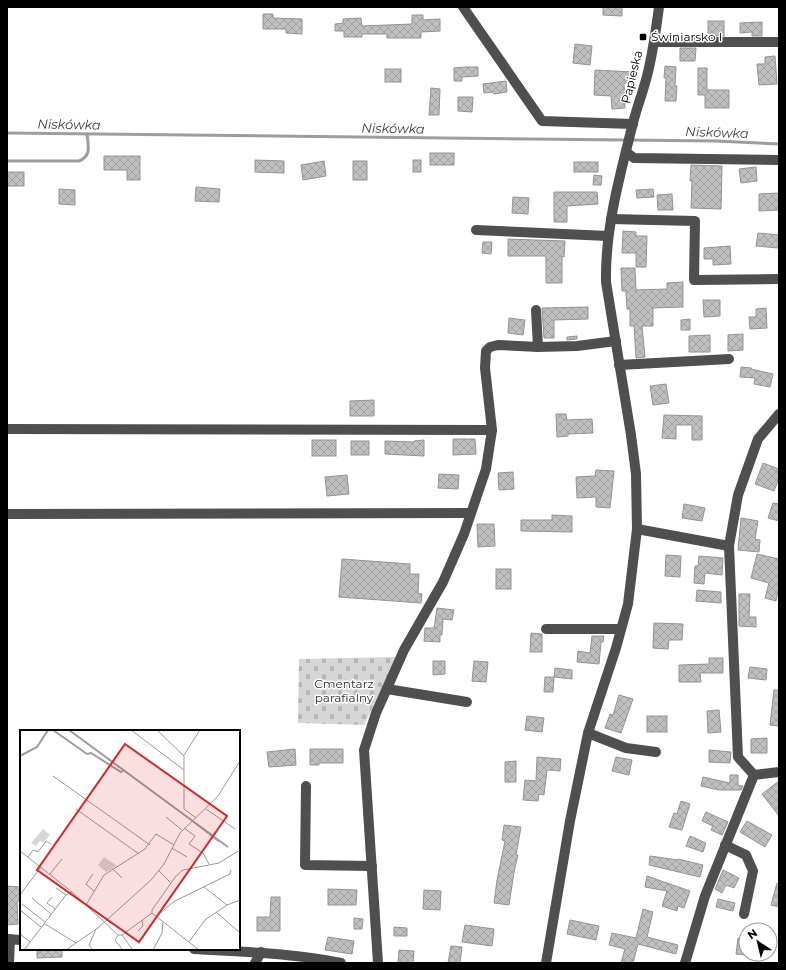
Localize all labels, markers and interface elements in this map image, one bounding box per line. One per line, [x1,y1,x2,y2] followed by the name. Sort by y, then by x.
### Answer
[651,29,722,44] place label: Świniarsko I
[638,32,648,42] marker: Świniarsko I
[618,49,645,105] street label: Papieska
[37,115,101,133] water label: Niskówka
[361,119,425,137] water label: Niskówka
[685,123,749,141] water label: Niskówka
[314,676,374,705] park label: Cmentarz parafialny
[20,730,240,950] inset map
[738,922,778,962] north arrow
[745,926,760,942] text: N

